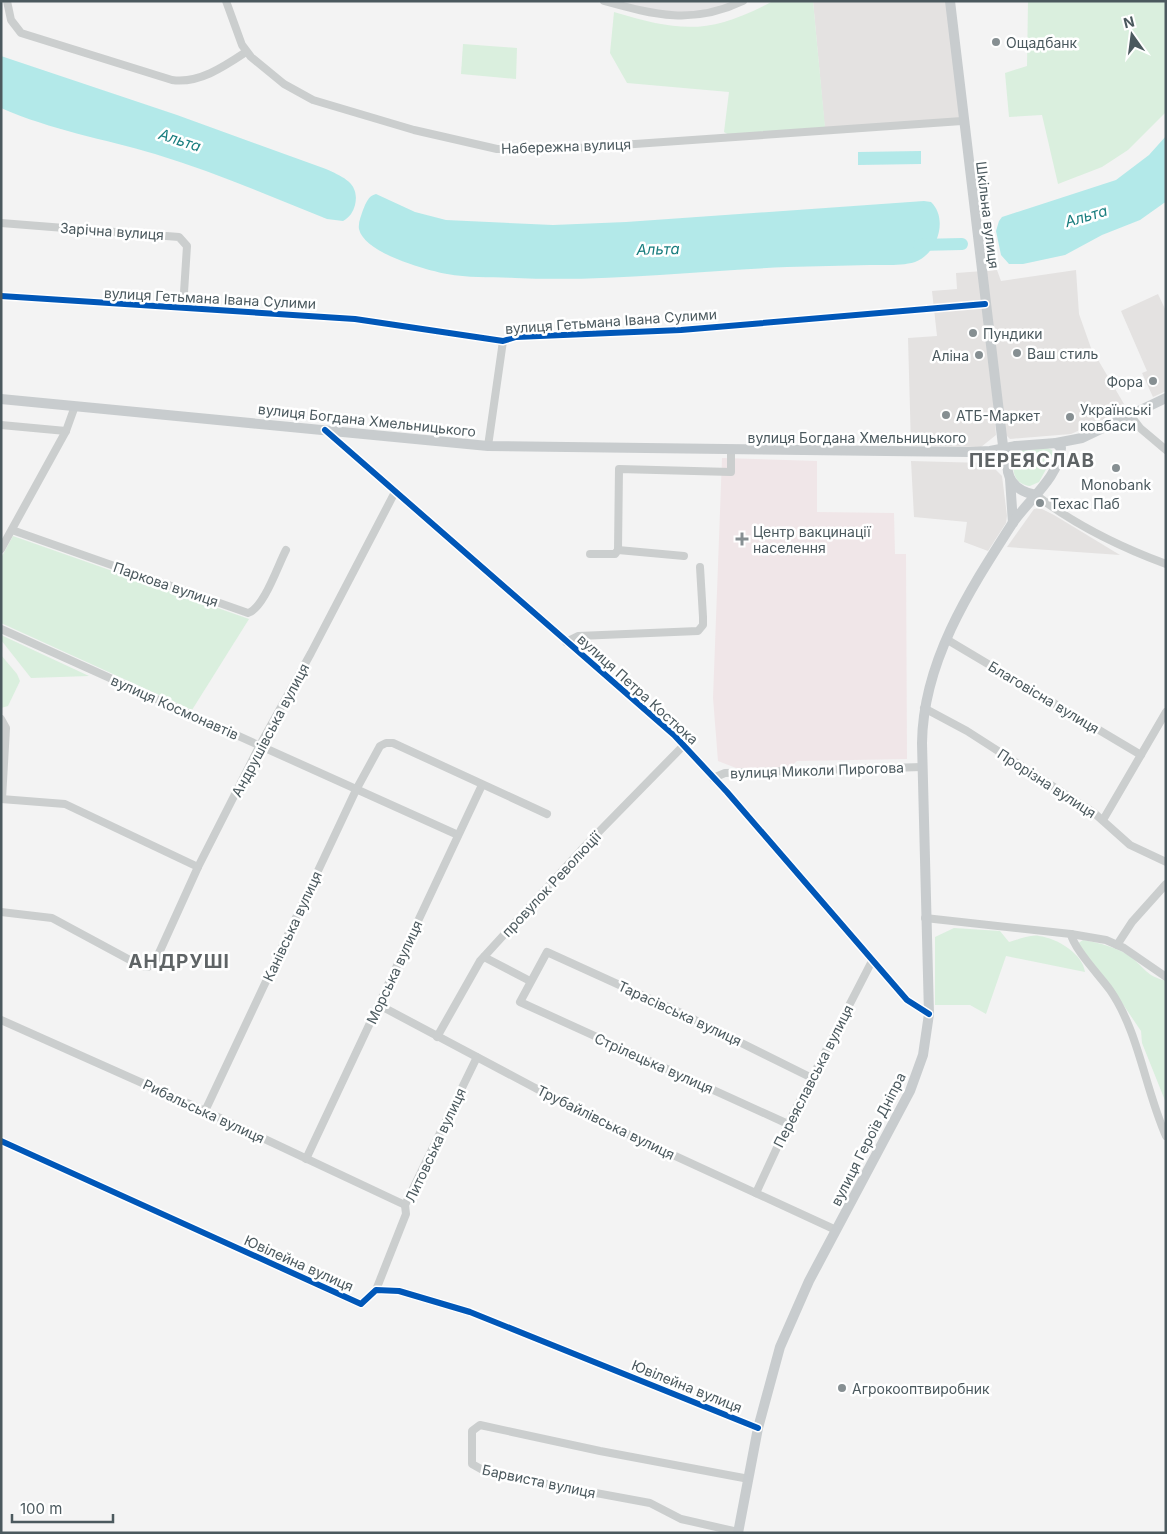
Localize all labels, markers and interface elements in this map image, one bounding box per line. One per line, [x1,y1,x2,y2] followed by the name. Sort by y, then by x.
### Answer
[1107,10,1157,60] north arrow
[1122,12,1136,31] text: N
[1006,34,1078,51] place label: Ощадбанк
[990,36,1002,48] marker: Ощадбанк
[156,124,204,156] water label: Альта
[501,135,631,157] street label: Набережна вулиця
[973,160,1003,270] street label: Шкільна вулиця
[1062,201,1109,231] water label: Альта
[59,219,165,243] street label: Зарічна вулиця
[635,239,680,259] water label: Альта
[103,284,317,312] street label: вулиця Гетьмана Івана Сулими
[504,305,718,337] street label: вулиця Гетьмана Івана Сулими
[983,325,1043,342] place label: Пундики
[967,327,979,339] marker: Пундики
[1027,345,1099,362] place label: Ваш стиль
[932,347,969,364] place label: Аліна
[1011,347,1023,359] marker: Ваш стиль
[973,349,985,361] marker: Аліна
[1106,373,1143,390] place label: Фора
[1147,375,1159,387] marker: Фора
[257,400,477,440] street label: вулиця Богдана Хмельницького
[1080,401,1151,434] place label: Українські ковбаси
[956,407,1041,424] place label: АТБ-Маркет
[940,409,952,421] marker: АТБ-Маркет
[1064,411,1076,423] marker: Українські ковбаси
[748,429,966,446] street label: вулиця Богдана Хмельницького
[969,449,1095,472] district label: ПЕРЕЯСЛАВ
[1110,462,1122,474] marker: Monobank
[1081,476,1151,493] place label: Monobank
[1050,495,1120,512] place label: Техас Паб
[1034,497,1046,509] marker: Техас Паб
[753,523,871,556] place label: Центр вакцинації населення
[735,532,749,546] marker: Центр вакцинації населення
[111,558,221,610] street label: Паркова вулиця
[574,630,702,748] street label: вулиця Петра Костюка
[986,657,1102,737] street label: Благовісна вулиця
[228,660,312,800] street label: Андрушівська вулиця
[108,671,242,743] street label: вулиця Космонавтів
[995,745,1099,821] street label: Прорізна вулиця
[730,758,904,782] street label: вулиця Миколи Пирогова
[498,828,604,940] street label: провулок Революції
[259,868,325,984] street label: Канівська вулиця
[363,917,425,1027] street label: Морська вулиця
[128,950,230,973] district label: АНДРУШІ
[615,977,745,1049] street label: Тарасівська вулиця
[770,1002,856,1150] street label: Переяславська вулиця
[592,1029,716,1097] street label: Стрілецька вулиця
[827,1070,909,1208] street label: вулиця Героїв Дніпра
[141,1075,267,1147] street label: Рибальська вулиця
[534,1081,678,1163] street label: Трубайлівська вулиця
[401,1085,469,1205] street label: Литовська вулиця
[242,1231,356,1295] street label: Ювілейна вулиця
[629,1356,745,1416] street label: Ювілейна вулиця
[852,1380,990,1397] place label: Агрокооптвиробник
[836,1382,848,1394] marker: Агрокооптвиробник
[481,1461,597,1501] street label: Барвиста вулиця
[12,1492,114,1524] scale bar
[20,1499,62,1518] text: 100 m

